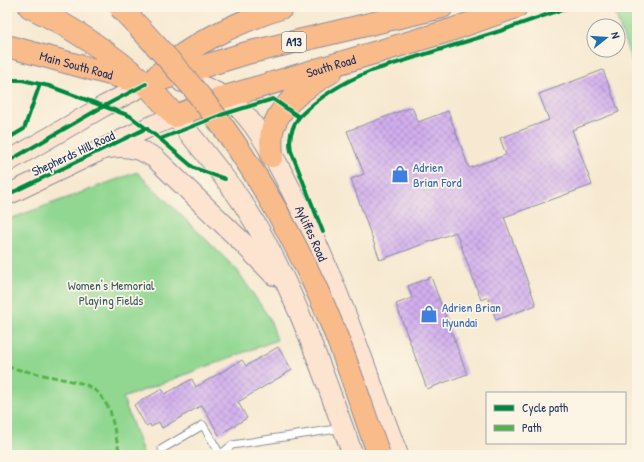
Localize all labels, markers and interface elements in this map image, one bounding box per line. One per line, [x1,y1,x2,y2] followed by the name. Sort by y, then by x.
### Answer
[586,18,626,58] north arrow
[608,30,623,40] text: N
[282,32,306,52] road number: A13
[38,46,115,84] street label: Main South Road
[304,50,358,82] street label: South Road
[29,126,117,180] street label: Shepherds Hill Road
[413,158,462,191] place label: Adrien Brian Ford
[390,164,410,184] shop icon: Adrien Brian Ford
[291,202,332,264] street label: Ayliffes Road
[68,276,155,309] park label: Women's Memorial Playing Fields
[442,298,501,331] place label: Adrien Brian Hyundai
[419,304,439,324] shop icon: Adrien Brian Hyundai
[486,392,626,444] legend
[522,399,568,416] text: Cycle path
[522,419,542,436] text: Path

